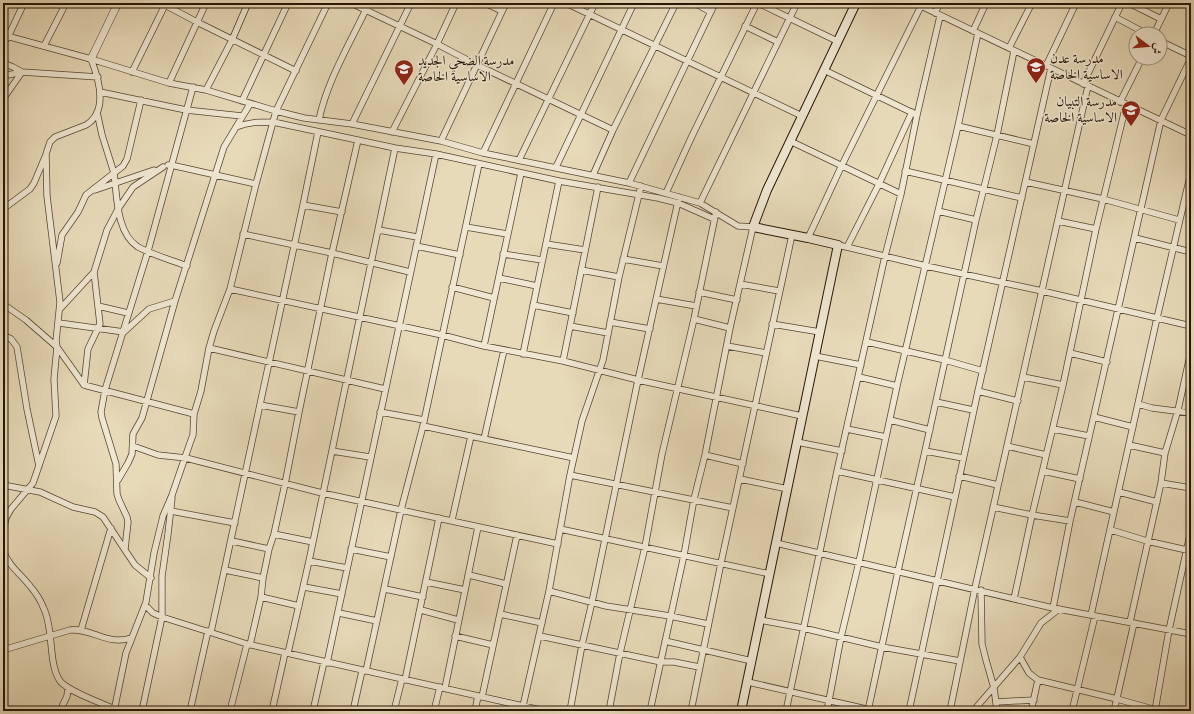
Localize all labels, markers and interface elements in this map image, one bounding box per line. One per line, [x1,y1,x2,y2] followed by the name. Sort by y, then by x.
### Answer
[1128,26,1168,66] north arrow
[1147,41,1165,56] text: ش
[1050,50,1123,85] place label: مدرسة عدن الاساسية الخاصة
[418,52,514,87] place label: مدرسة الضحي الجديد الاساسية الخاصة
[1025,56,1047,84] school or university icon: مدرسة عدن الاساسية الخاصة
[393,58,415,86] school or university icon: مدرسة الضحي الجديد الاساسية الخاصة
[1044,93,1117,128] place label: مدرسة التبيان الاساسية الخاصة
[1120,99,1142,127] school or university icon: مدرسة التبيان الاساسية الخاصة

